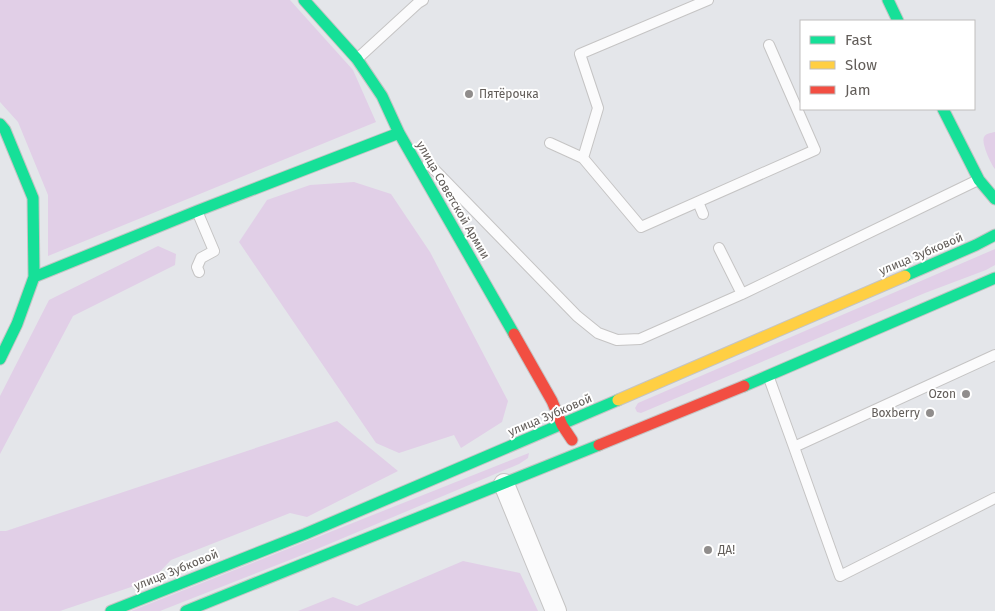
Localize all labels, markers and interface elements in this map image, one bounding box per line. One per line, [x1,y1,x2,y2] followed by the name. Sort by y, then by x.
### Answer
[800,20,975,110] legend
[845,31,872,49] text: Fast
[845,56,877,74] text: Slow
[845,81,871,99] text: Jam
[479,87,539,101] place label: Пятёрочка
[463,88,475,100] marker: Пятёрочка
[413,139,493,261] street label: улица Советской Армии
[877,230,965,278] street label: улица Зубковой
[929,387,956,401] place label: Ozon
[960,388,972,400] marker: Ozon
[506,391,594,439] street label: улица Зубковой
[871,406,920,420] place label: Boxberry
[924,407,936,419] marker: Boxberry
[717,543,735,557] place label: ДА!
[702,544,714,556] marker: ДА!
[132,547,220,593] street label: улица Зубковой

